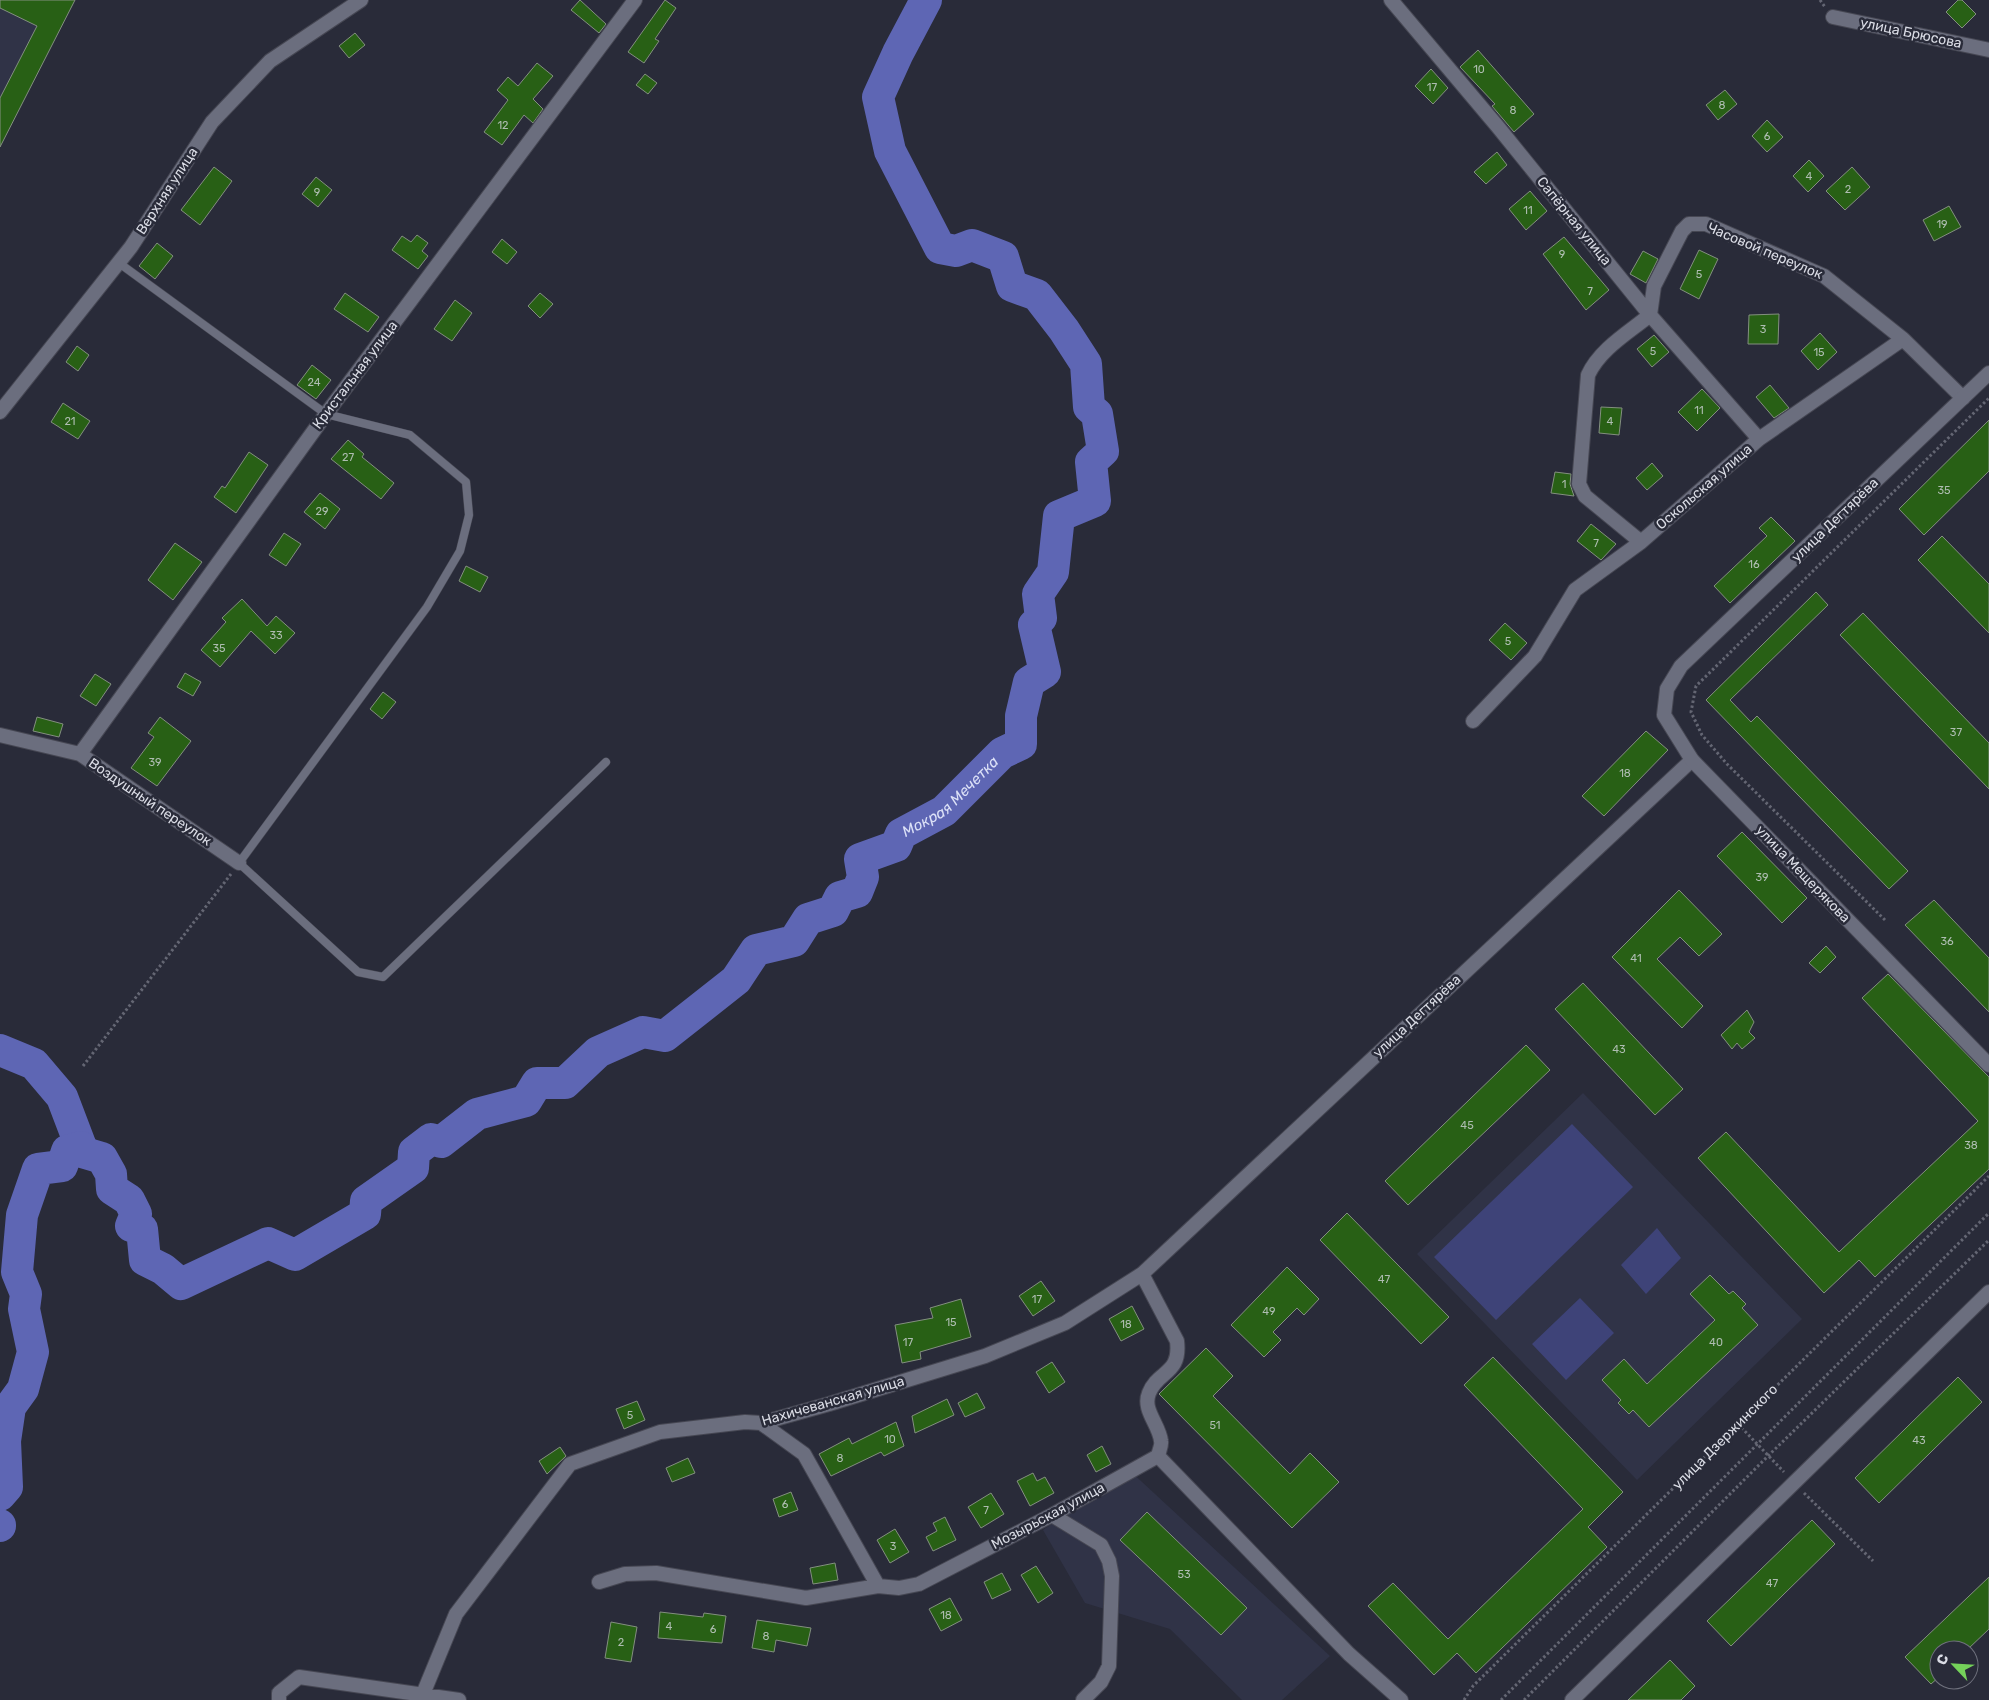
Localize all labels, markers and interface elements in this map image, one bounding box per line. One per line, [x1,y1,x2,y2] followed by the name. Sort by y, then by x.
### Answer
[1859,14,1963,52] street label: улица Брюсова
[1473,63,1485,76] house number: 10
[1427,81,1438,94] house number: 17
[1719,99,1726,112] house number: 8
[1510,104,1517,117] house number: 8
[497,119,509,132] house number: 12
[1764,130,1771,143] house number: 6
[132,144,202,238] street label: Верхняя улица
[1806,170,1813,183] house number: 4
[1533,173,1615,269] street label: Сапёрная улица
[1845,183,1851,196] house number: 2
[314,186,320,199] house number: 9
[1523,204,1533,217] house number: 11
[1936,218,1948,231] house number: 19
[1705,219,1826,283] street label: Часовой переулок
[1559,248,1565,261] house number: 9
[1696,268,1703,281] house number: 5
[1587,285,1593,298] house number: 7
[309,318,401,432] street label: Кристальная улица
[1760,323,1767,336] house number: 3
[1650,345,1657,358] house number: 5
[1813,346,1825,359] house number: 15
[307,376,321,389] house number: 24
[1694,404,1704,417] house number: 11
[64,415,76,428] house number: 21
[1607,415,1614,428] house number: 4
[1652,441,1756,533] street label: Оскольская улица
[342,451,354,464] house number: 27
[1788,474,1882,566] street label: улица Дегтярёва
[1562,478,1566,491] house number: 1
[1937,484,1951,497] house number: 35
[316,505,328,518] house number: 29
[1593,537,1599,550] house number: 7
[1748,558,1760,571] house number: 16
[269,629,283,642] house number: 33
[1505,635,1512,648] house number: 5
[212,642,226,655] house number: 35
[1950,726,1962,739] house number: 37
[899,753,1002,841] water label: Мокрая Мечетка
[85,754,215,850] street label: Воздушный переулок
[148,756,162,769] house number: 39
[1619,767,1631,780] house number: 18
[1752,822,1854,926] street label: улица Мещерякова
[1755,871,1769,884] house number: 39
[1940,935,1954,948] house number: 36
[1630,952,1642,965] house number: 41
[1369,971,1465,1061] street label: улица Дегтярёва
[1612,1043,1626,1056] house number: 43
[1460,1119,1474,1132] house number: 45
[1964,1139,1978,1152] house number: 38
[1378,1273,1390,1286] house number: 47
[1032,1293,1043,1306] house number: 17
[1262,1305,1276,1318] house number: 49
[945,1316,957,1329] house number: 15
[1120,1318,1132,1331] house number: 18
[903,1336,914,1349] house number: 17
[1709,1336,1723,1349] house number: 40
[760,1372,906,1430] street label: Нахичеванская улица
[1669,1381,1781,1493] street label: улица Дзержинского
[627,1409,634,1422] house number: 5
[1209,1419,1221,1432] house number: 51
[884,1433,896,1446] house number: 10
[1912,1434,1926,1447] house number: 43
[837,1452,844,1465] house number: 8
[988,1479,1108,1553] street label: Мозырьская улица
[782,1498,789,1511] house number: 6
[983,1504,989,1517] house number: 7
[890,1540,897,1553] house number: 3
[1177,1568,1191,1581] house number: 53
[1766,1577,1778,1590] house number: 47
[940,1609,952,1622] house number: 18
[666,1620,673,1633] house number: 4
[710,1623,717,1636] house number: 6
[763,1630,770,1643] house number: 8
[618,1636,624,1649] house number: 2
[1929,1640,1979,1690] north arrow
[1933,1652,1953,1668] text: С

